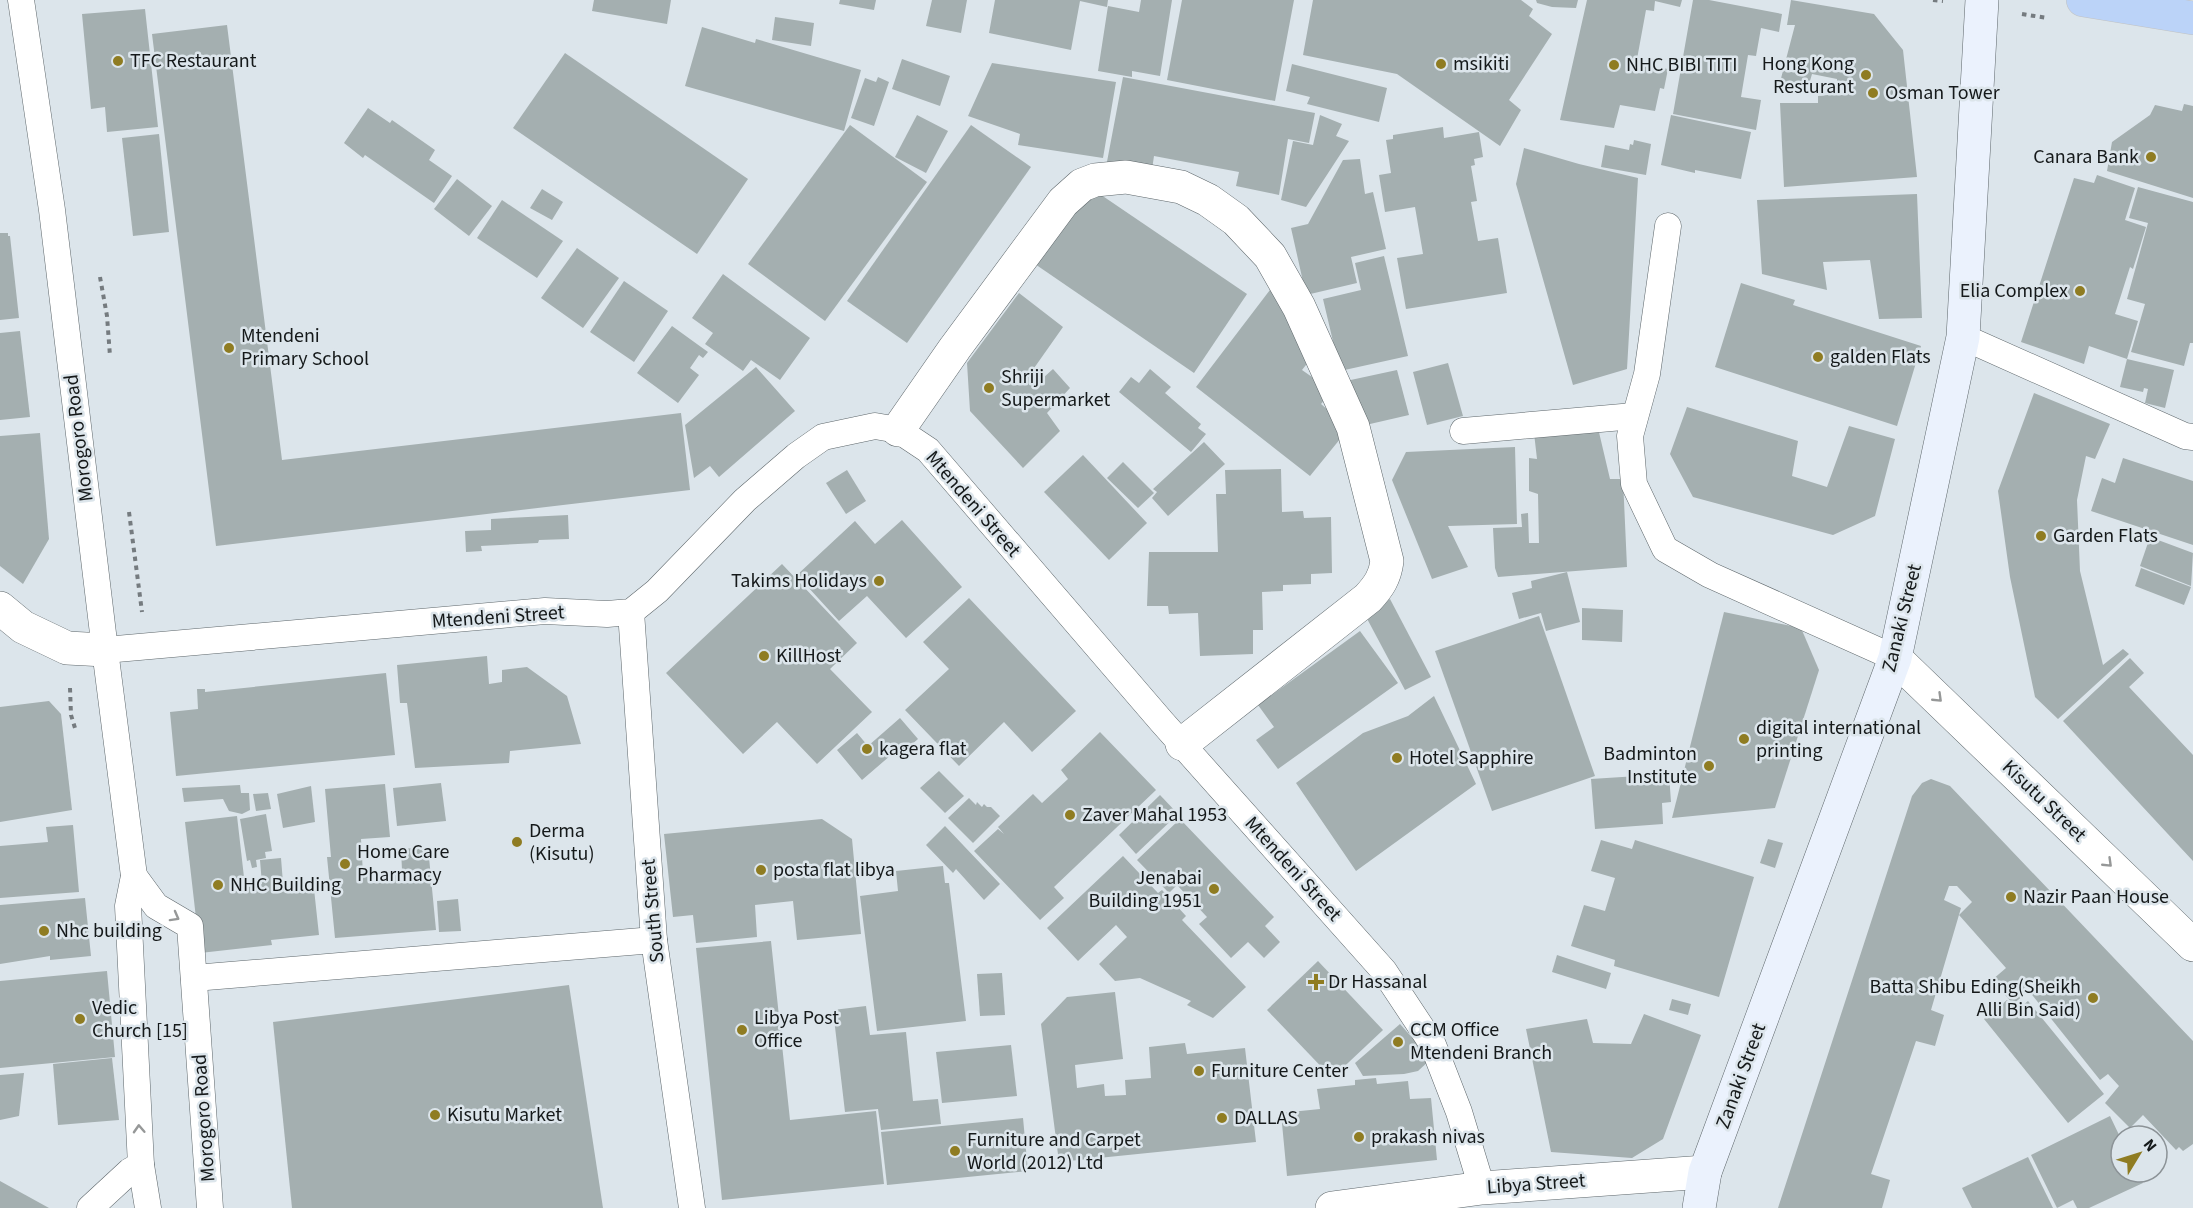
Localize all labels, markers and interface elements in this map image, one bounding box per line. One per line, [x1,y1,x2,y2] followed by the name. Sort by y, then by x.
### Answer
[130,47,257,75] place label: TFC Restaurant
[1453,50,1509,78] place label: msikiti
[1762,50,1854,101] place label: Hong Kong Resturant
[1626,51,1737,79] place label: NHC BIBI TITI
[111,54,125,68] marker: TFC Restaurant
[1434,57,1448,71] marker: msikiti
[1607,58,1621,72] marker: NHC BIBI TITI
[1859,68,1873,82] marker: Hong Kong Resturant
[1885,79,2000,107] place label: Osman Tower
[1866,86,1880,100] marker: Osman Tower
[2033,143,2139,171] place label: Canara Bank
[2144,150,2158,164] marker: Canara Bank
[1960,277,2068,305] place label: Elia Complex
[2073,284,2087,298] marker: Elia Complex
[241,322,369,373] place label: Mtendeni Primary School
[222,341,236,355] marker: Mtendeni Primary School
[1830,343,1931,371] place label: galden Flats
[1811,350,1825,364] marker: galden Flats
[1001,363,1110,414] place label: Shriji Supermarket
[57,373,101,503] street label: Morogoro Road
[982,381,996,395] marker: Shriji Supermarket
[919,445,1027,564] street label: Mtendeni Street
[2053,522,2158,550] place label: Garden Flats
[2034,529,2048,543] marker: Garden Flats
[1875,561,1929,675] street label: Zanaki Street
[731,567,867,595] place label: Takims Holidays
[872,574,886,588] marker: Takims Holidays
[431,598,565,636] street label: Mtendeni Street
[776,642,842,670] place label: KillHost
[757,649,771,663] marker: KillHost
[1930,691,1941,702] one-way arrow
[1756,714,1921,765] place label: digital international printing
[1737,732,1751,746] marker: digital international printing
[879,735,967,763] place label: kagera flat
[1603,740,1697,791] place label: Badminton Institute
[860,742,874,756] marker: kagera flat
[1409,744,1534,772] place label: Hotel Sapphire
[1390,751,1404,765] marker: Hotel Sapphire
[1996,754,2093,849] street label: Kisutu Street
[1702,759,1716,773] marker: Badminton Institute
[1082,801,1227,829] place label: Zaver Mahal 1953
[1063,808,1077,822] marker: Zaver Mahal 1953
[1238,810,1348,928] street label: Mtendeni Street
[529,817,595,868] place label: Derma (Kisutu)
[510,835,524,849] marker: Derma (Kisutu)
[357,838,450,889] place label: Home Care Pharmacy
[773,856,895,884] place label: posta flat libya
[2101,856,2111,867] one-way arrow
[338,857,352,871] marker: Home Care Pharmacy
[634,858,671,964] street label: South Street
[754,863,768,877] marker: posta flat libya
[1089,864,1202,915] place label: Jenabai Building 1951
[230,871,341,899] place label: NHC Building
[211,878,225,892] marker: NHC Building
[1207,882,1221,896] marker: Jenabai Building 1951
[2023,883,2169,911] place label: Nazir Paan House
[2004,890,2018,904] marker: Nazir Paan House
[168,910,179,921] one-way arrow
[56,917,162,945] place label: Nhc building
[37,924,51,938] marker: Nhc building
[1328,968,1427,996] place label: Dr Hassanal
[1870,973,2081,1024] place label: Batta Shibu Eding(Sheikh Alli Bin Said)
[1309,975,1323,989] marker: Dr Hassanal
[2086,991,2100,1005] marker: Batta Shibu Eding(Sheikh Alli Bin Said)
[92,994,188,1045] place label: Vedic Church [15]
[754,1004,839,1055] place label: Libya Post Office
[73,1012,87,1026] marker: Vedic Church [15]
[1410,1016,1552,1067] place label: CCM Office Mtendeni Branch
[1709,1019,1773,1133] street label: Zanaki Street
[735,1023,749,1037] marker: Libya Post Office
[1391,1035,1405,1049] marker: CCM Office Mtendeni Branch
[186,1053,222,1183] street label: Morogoro Road
[1211,1057,1348,1085] place label: Furniture Center
[1192,1064,1206,1078] marker: Furniture Center
[447,1101,562,1129] place label: Kisutu Market
[1234,1104,1298,1132] place label: DALLAS
[428,1108,442,1122] marker: Kisutu Market
[1215,1111,1229,1125] marker: DALLAS
[1371,1123,1485,1151] place label: prakash nivas
[2109,1124,2169,1184] north arrow
[133,1125,146,1134] one-way arrow
[967,1126,1141,1177] place label: Furniture and Carpet World (2012) Ltd
[1352,1130,1366,1144] marker: prakash nivas
[2138,1134,2162,1156] text: N
[948,1144,962,1158] marker: Furniture and Carpet World (2012) Ltd
[1486,1167,1586,1201] street label: Libya Street

